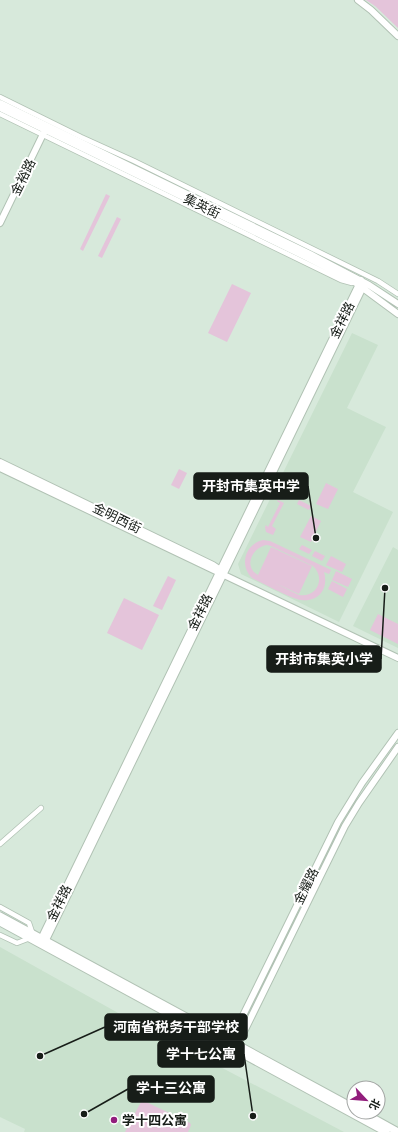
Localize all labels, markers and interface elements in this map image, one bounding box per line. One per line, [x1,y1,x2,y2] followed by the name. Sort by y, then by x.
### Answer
[7,156,39,198] street label: 金裕路
[181,190,223,222] street label: 集英街
[326,299,358,341] street label: 金祥路
[194,473,308,499] callout: 开封市集英中学
[202,477,300,495] text: 开封市集英中学
[90,499,144,537] street label: 金明西街
[184,591,216,633] street label: 金祥路
[267,646,381,672] callout: 开封市集英小学
[275,650,373,668] text: 开封市集英小学
[290,865,322,907] street label: 金耀路
[43,882,75,924] street label: 金祥路
[105,1014,247,1040] callout: 河南省税务干部学校
[113,1018,239,1036] text: 河南省税务干部学校
[158,1041,244,1067] callout: 学十七公寓
[166,1045,236,1063] text: 学十七公寓
[128,1076,214,1102] callout: 学十三公寓
[136,1079,206,1097] text: 学十三公寓
[346,1080,386,1120] north arrow
[366,1096,384,1112] text: 北
[122,1112,187,1129] place label: 学十四公寓
[109,1115,119,1125] marker: 学十四公寓

